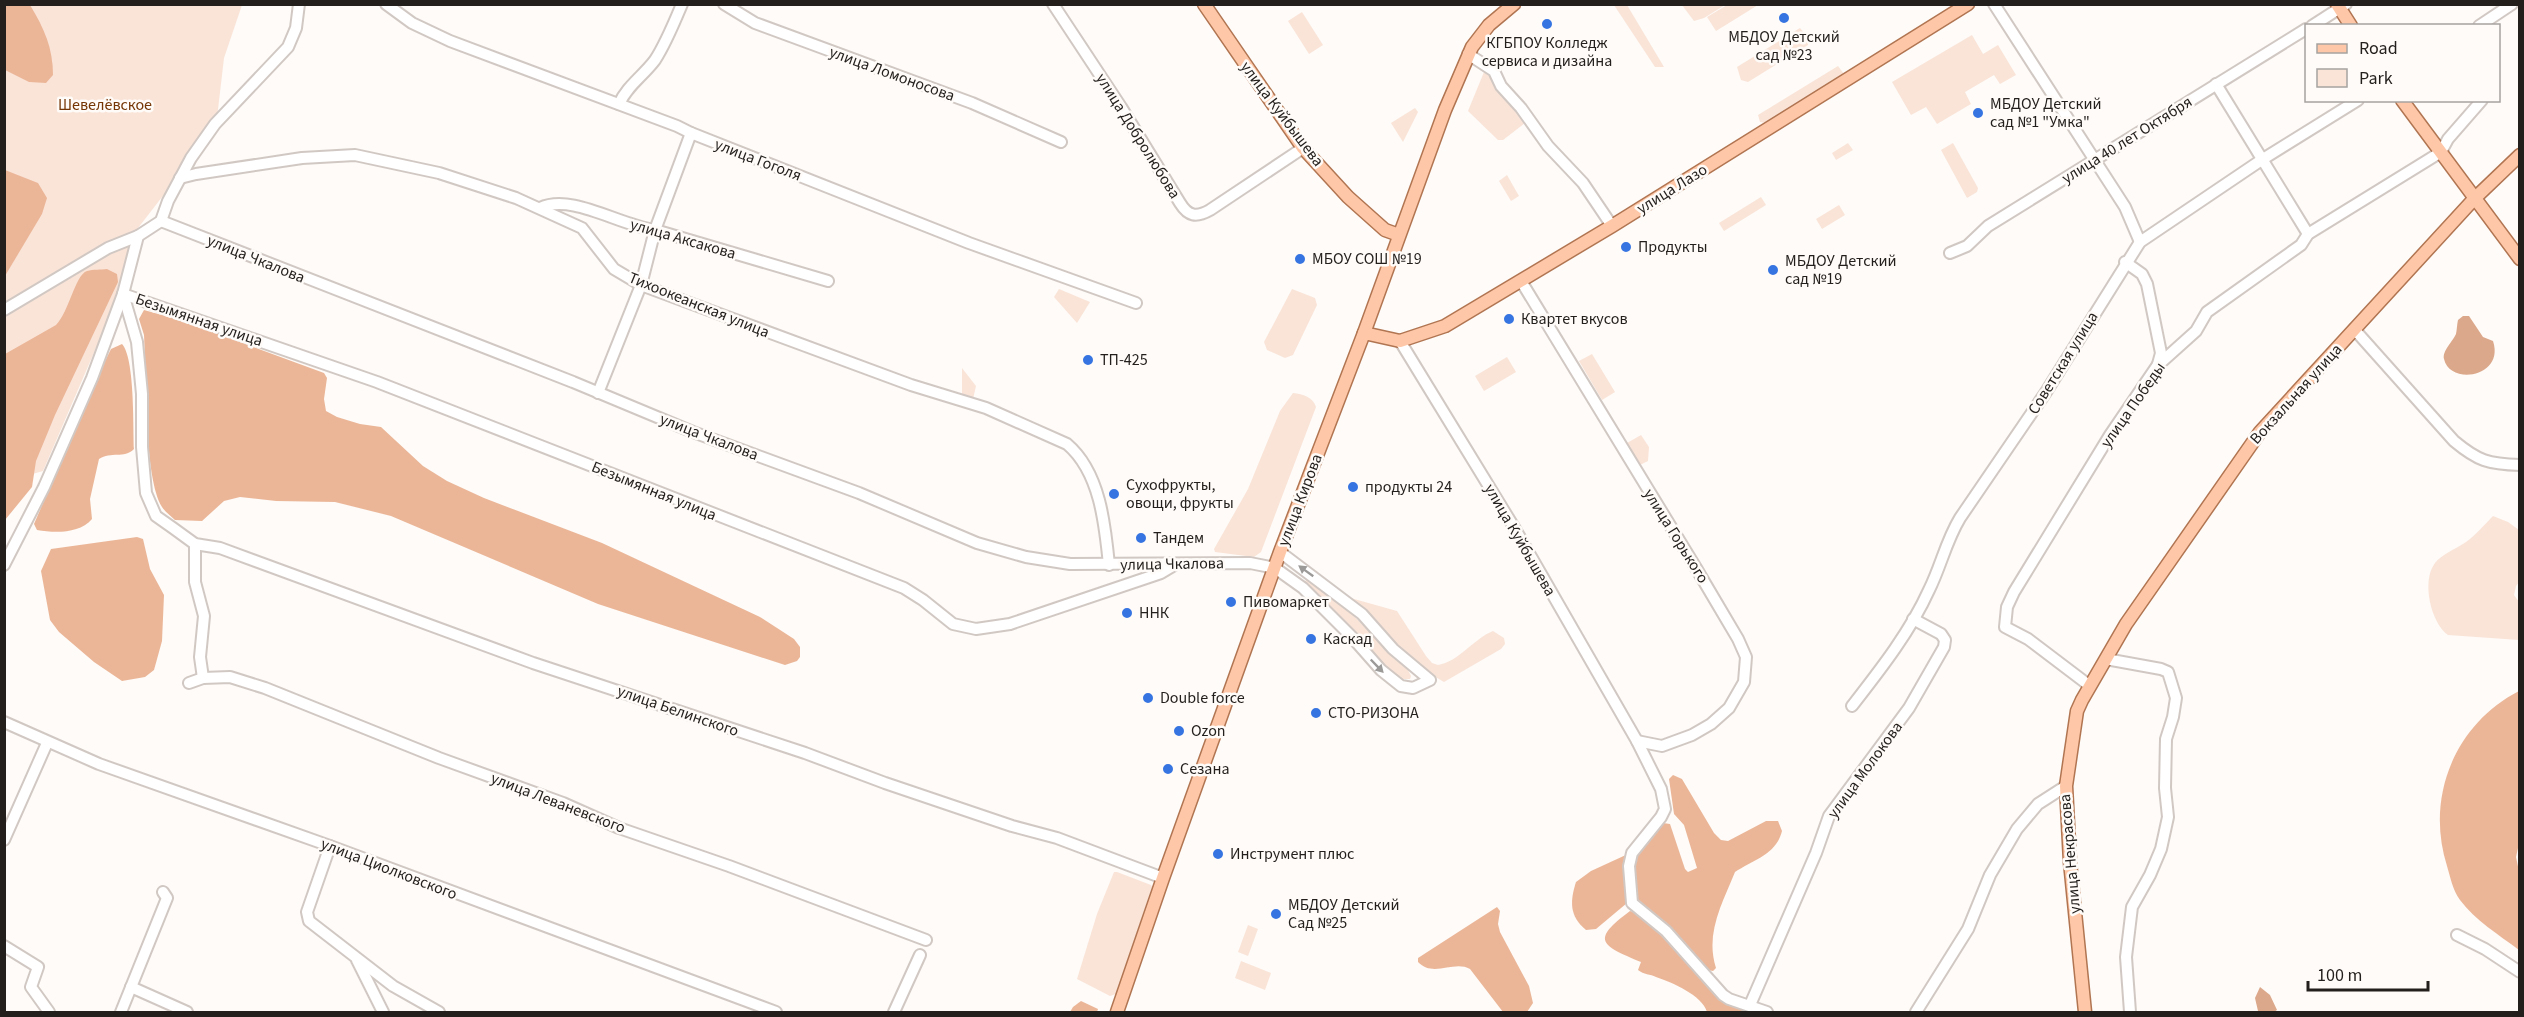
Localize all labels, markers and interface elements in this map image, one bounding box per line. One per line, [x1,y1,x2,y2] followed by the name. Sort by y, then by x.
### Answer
[1777,11,1791,25] marker: МБДОУ Детский сад №23
[1540,17,1554,31] marker: КГБПОУ Колледж сервиса и дизайна
[2305,24,2500,102] legend
[1728,26,1840,66] place label: МБДОУ Детский сад №23
[1482,32,1612,72] place label: КГБПОУ Колледж сервиса и дизайна
[2359,36,2398,61] text: Road
[826,41,958,107] street label: улица Ломоносова
[1235,57,1329,171] street label: улица Куйбышева
[2359,66,2393,91] text: Park
[1090,69,1186,203] street label: улица Добролюбова
[2058,91,2196,189] street label: улица 40 лет Октября
[1990,93,2102,133] place label: МБДОУ Детский сад №1 "Умка"
[58,94,152,116] park label: Шевелёвское
[1971,106,1985,120] marker: МБДОУ Детский сад №1 "Умка"
[711,133,805,187] street label: улица Гоголя
[1633,159,1711,219] street label: улица Лазо
[627,213,739,265] street label: улица Аксакова
[204,229,308,289] street label: улица Чкалова
[1638,236,1708,258] place label: Продукты
[1619,240,1633,254] marker: Продукты
[1312,248,1422,270] place label: МБОУ СОШ №19
[1785,250,1897,290] place label: МБДОУ Детский сад №19
[1293,252,1307,266] marker: МБОУ СОШ №19
[1766,263,1780,277] marker: МБДОУ Детский сад №19
[625,267,773,343] street label: Тихоокеанская улица
[132,288,266,352] street label: Безымянная улица
[2023,307,2103,419] street label: Советская улица
[1521,308,1628,330] place label: Квартет вкусов
[1502,312,1516,326] marker: Квартет вкусов
[2245,339,2347,449] street label: Вокзальная улица
[1100,349,1148,371] place label: ТП-425
[1081,353,1095,367] marker: ТП-425
[2095,358,2171,452] street label: улица Победы
[657,408,761,466] street label: улица Чкалова
[1272,451,1328,549] street label: улица Кирова
[588,456,720,526] street label: Безымянная улица
[1126,474,1234,514] place label: Сухофрукты, овощи, фрукты
[1365,476,1452,498] place label: продукты 24
[1346,480,1360,494] marker: продукты 24
[1479,480,1561,600] street label: улица Куйбышева
[1638,484,1714,588] street label: улица Горького
[1107,487,1121,501] marker: Сухофрукты, овощи, фрукты
[1153,527,1204,549] place label: Тандем
[1134,531,1148,545] marker: Тандем
[1120,552,1224,576] street label: улица Чкалова
[1298,564,1314,577] one-way arrow
[1243,591,1329,613] place label: Пивомаркет
[1224,595,1238,609] marker: Пивомаркет
[1139,602,1170,624] place label: ННК
[1120,606,1134,620] marker: ННК
[1323,628,1372,650] place label: Каскад
[1304,632,1318,646] marker: Каскад
[1370,658,1384,672] one-way arrow
[614,680,742,742] street label: улица Белинского
[1160,687,1245,709] place label: Double force
[1141,691,1155,705] marker: Double force
[1328,702,1419,724] place label: СТО-РИЗОНА
[1309,706,1323,720] marker: СТО-РИЗОНА
[1822,717,1908,823] street label: улица Молокова
[1191,720,1226,742] place label: Ozon
[1172,724,1186,738] marker: Ozon
[1180,758,1230,780] place label: Сезана
[1161,762,1175,776] marker: Сезана
[487,767,629,839] street label: улица Леваневского
[2054,793,2086,915] street label: улица Некрасова
[318,833,460,905] street label: улица Циолковского
[1230,843,1354,865] place label: Инструмент плюс
[1211,847,1225,861] marker: Инструмент плюс
[1288,894,1400,934] place label: МБДОУ Детский Сад №25
[1269,907,1283,921] marker: МБДОУ Детский Сад №25
[2308,954,2428,992] scale bar
[2317,963,2362,988] text: 100 m

